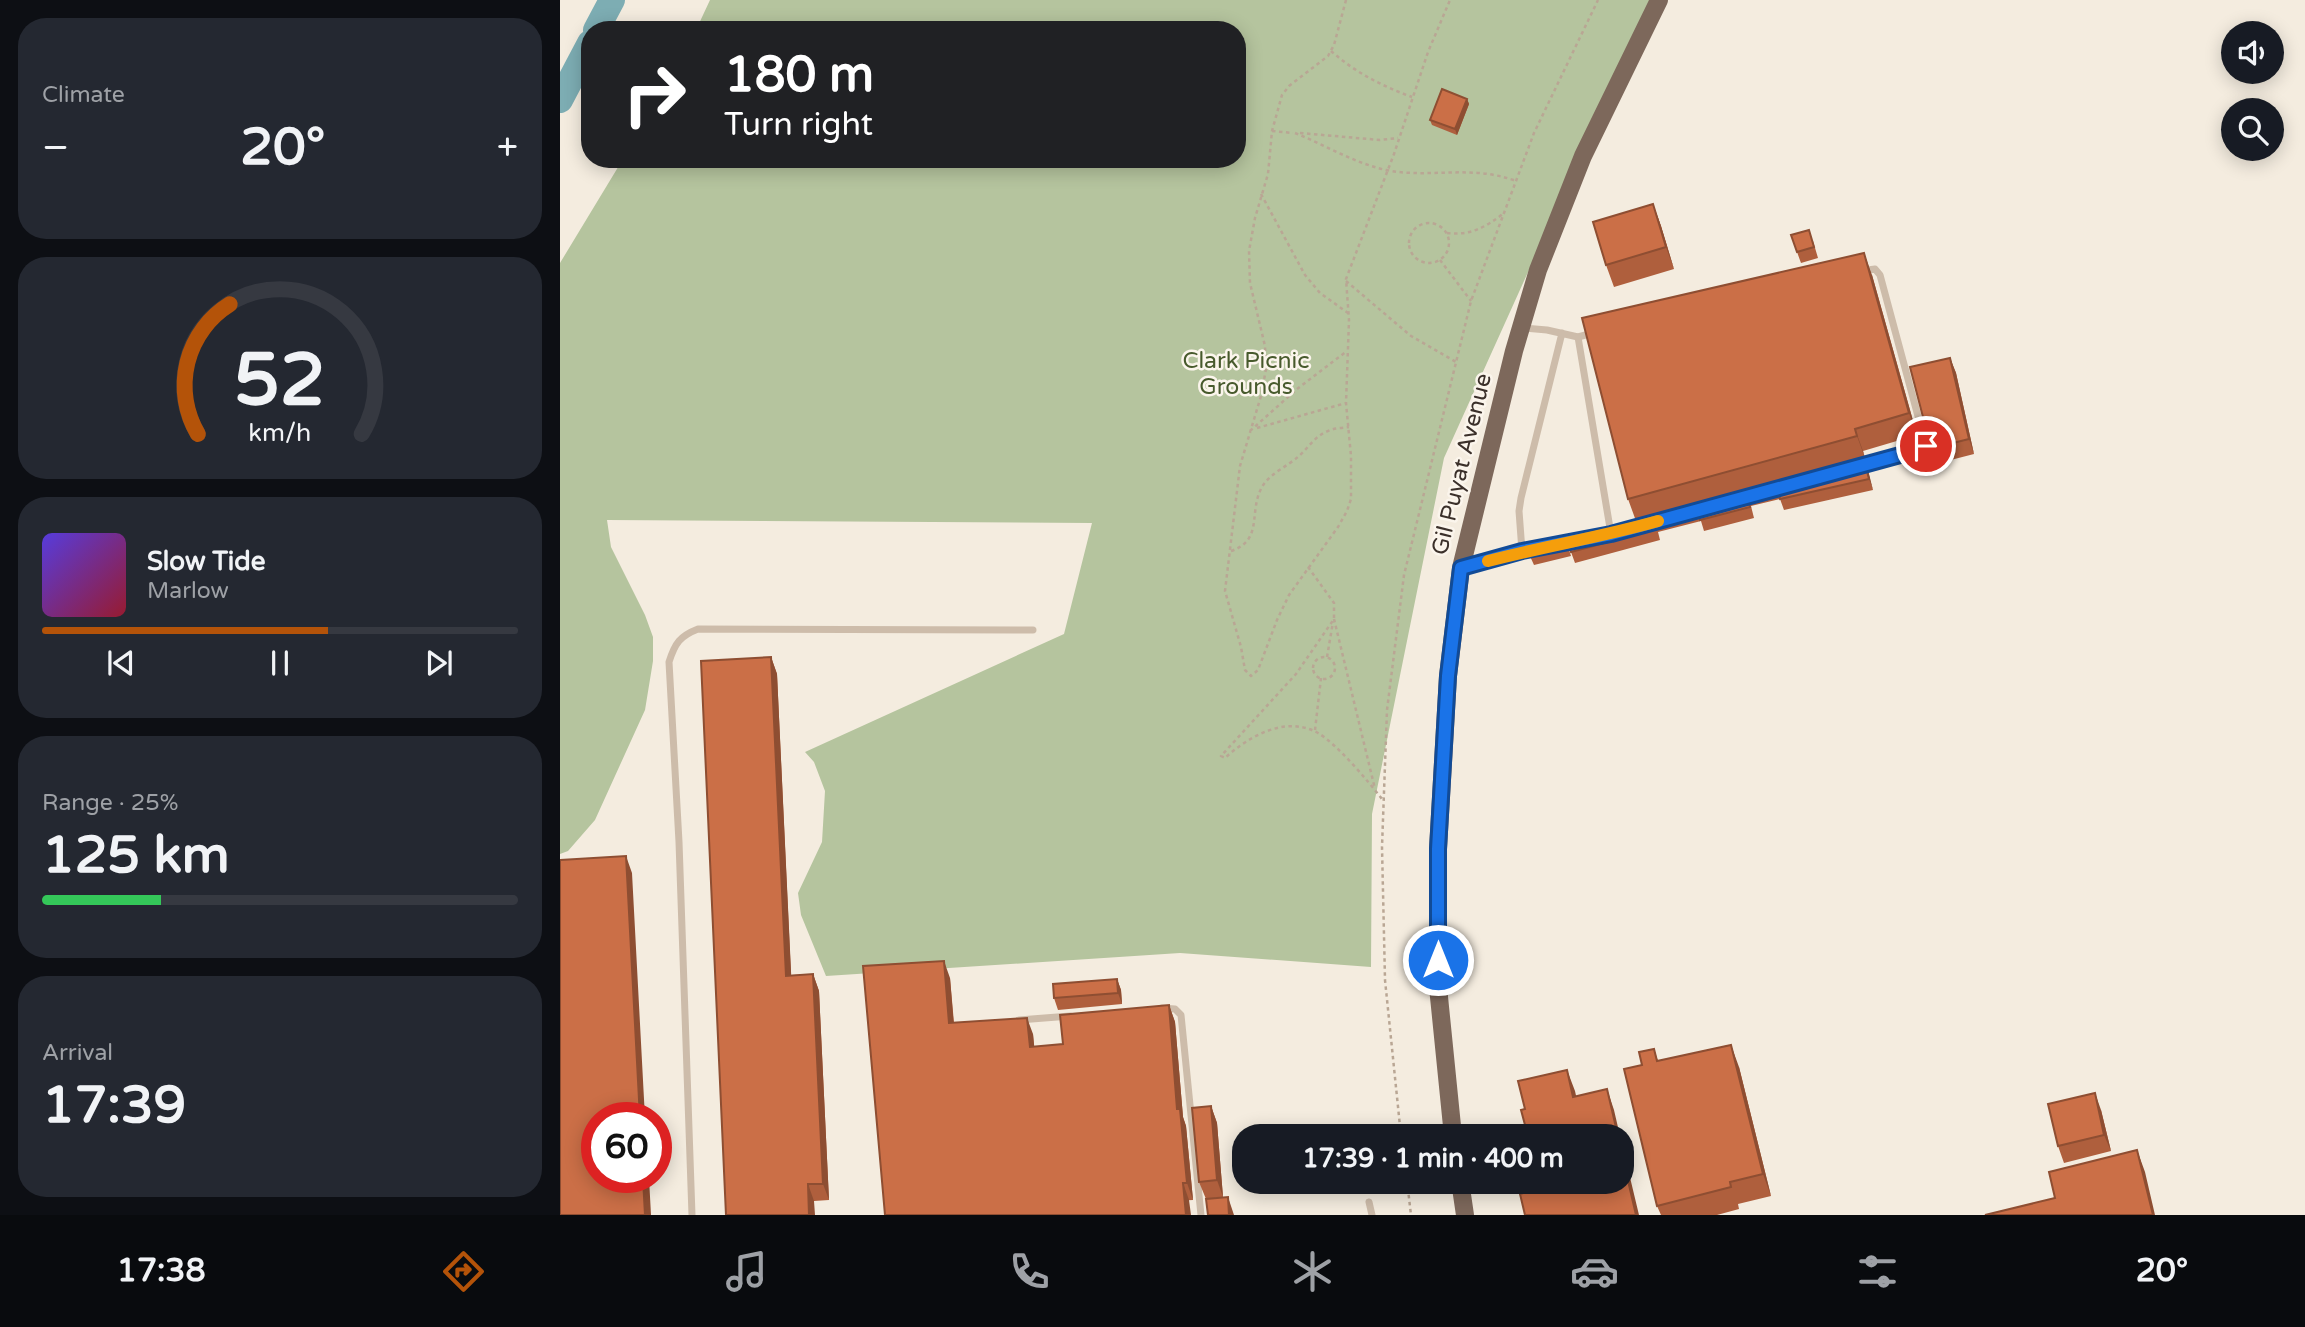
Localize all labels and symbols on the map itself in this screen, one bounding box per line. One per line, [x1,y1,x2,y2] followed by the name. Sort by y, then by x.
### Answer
[1182,347,1310,401] park label: Clark Picnic Grounds
[1426,371,1498,558] street label: Gil Puyat Avenue
[1896,416,1956,476] pin
[1401,923,1475,997] position arrow
[581,1102,672,1193] speed limit sign: 60

